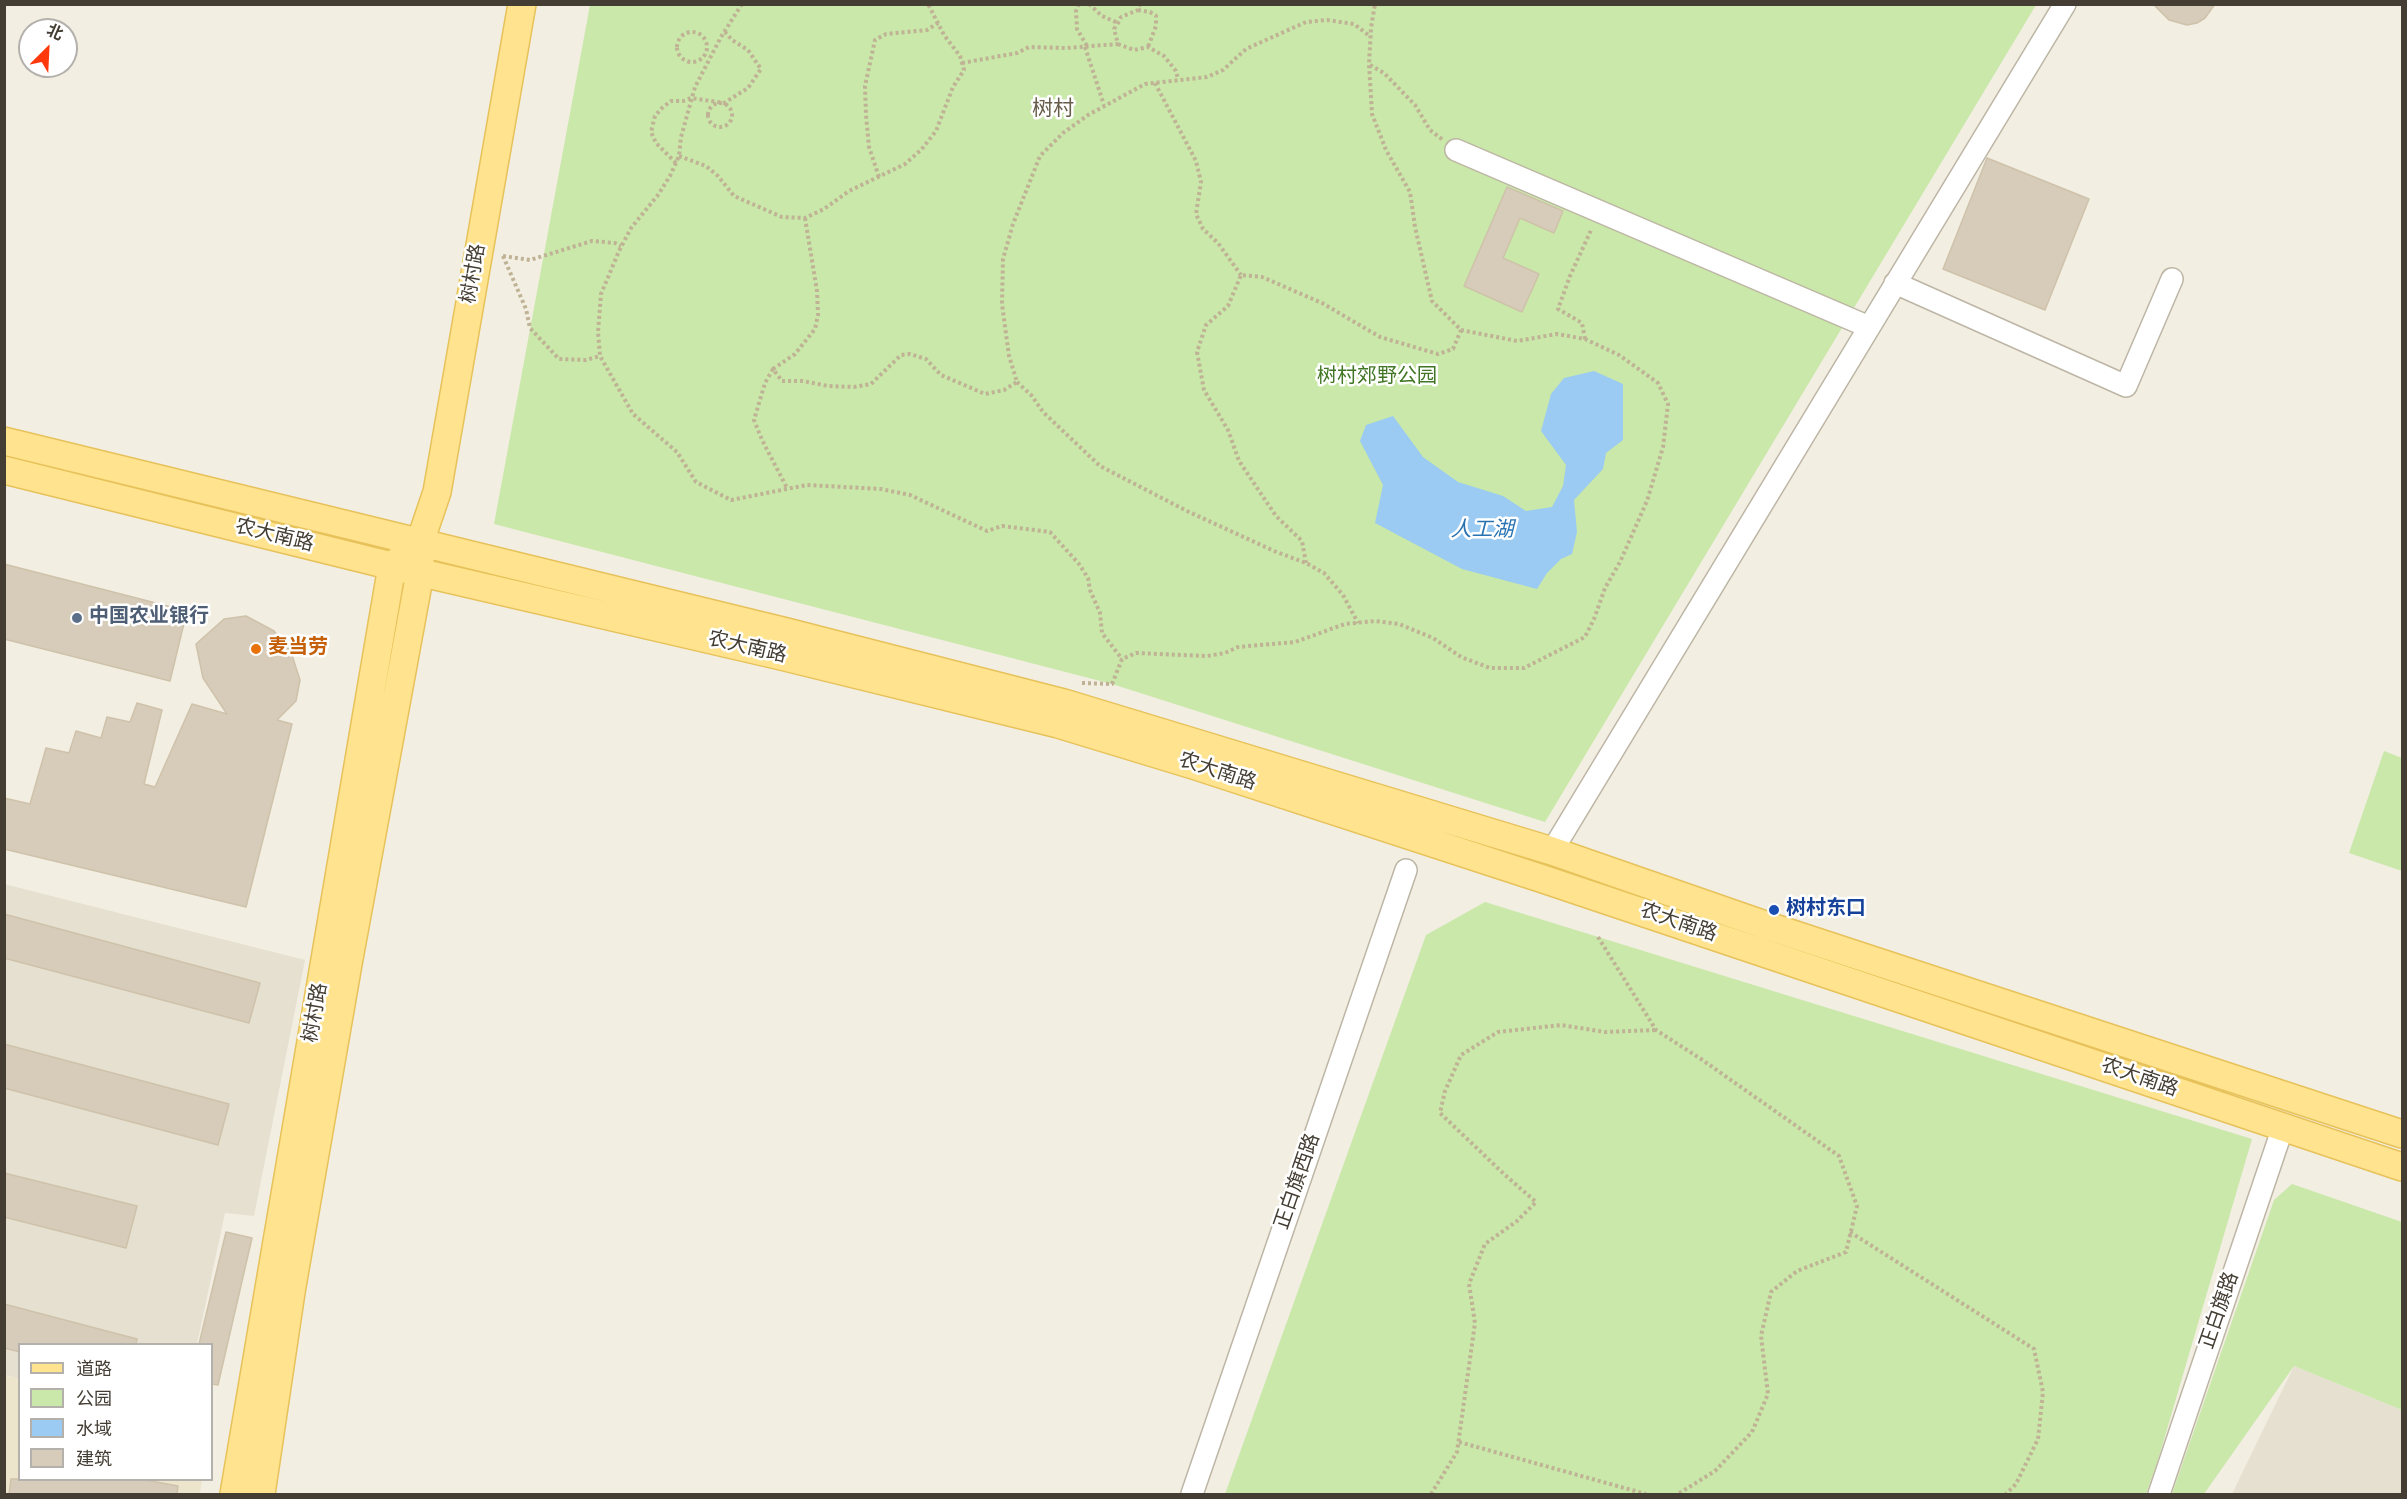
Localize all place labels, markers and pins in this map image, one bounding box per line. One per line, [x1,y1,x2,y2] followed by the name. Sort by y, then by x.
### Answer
[89,606,209,630] place label: 中国农业银行
[70,611,84,625] marker: 中国农业银行
[268,637,328,661] place label: 麦当劳
[249,642,263,656] marker: 麦当劳
[1786,898,1866,922] place label: 树村东口
[1767,903,1781,917] marker: 树村东口

